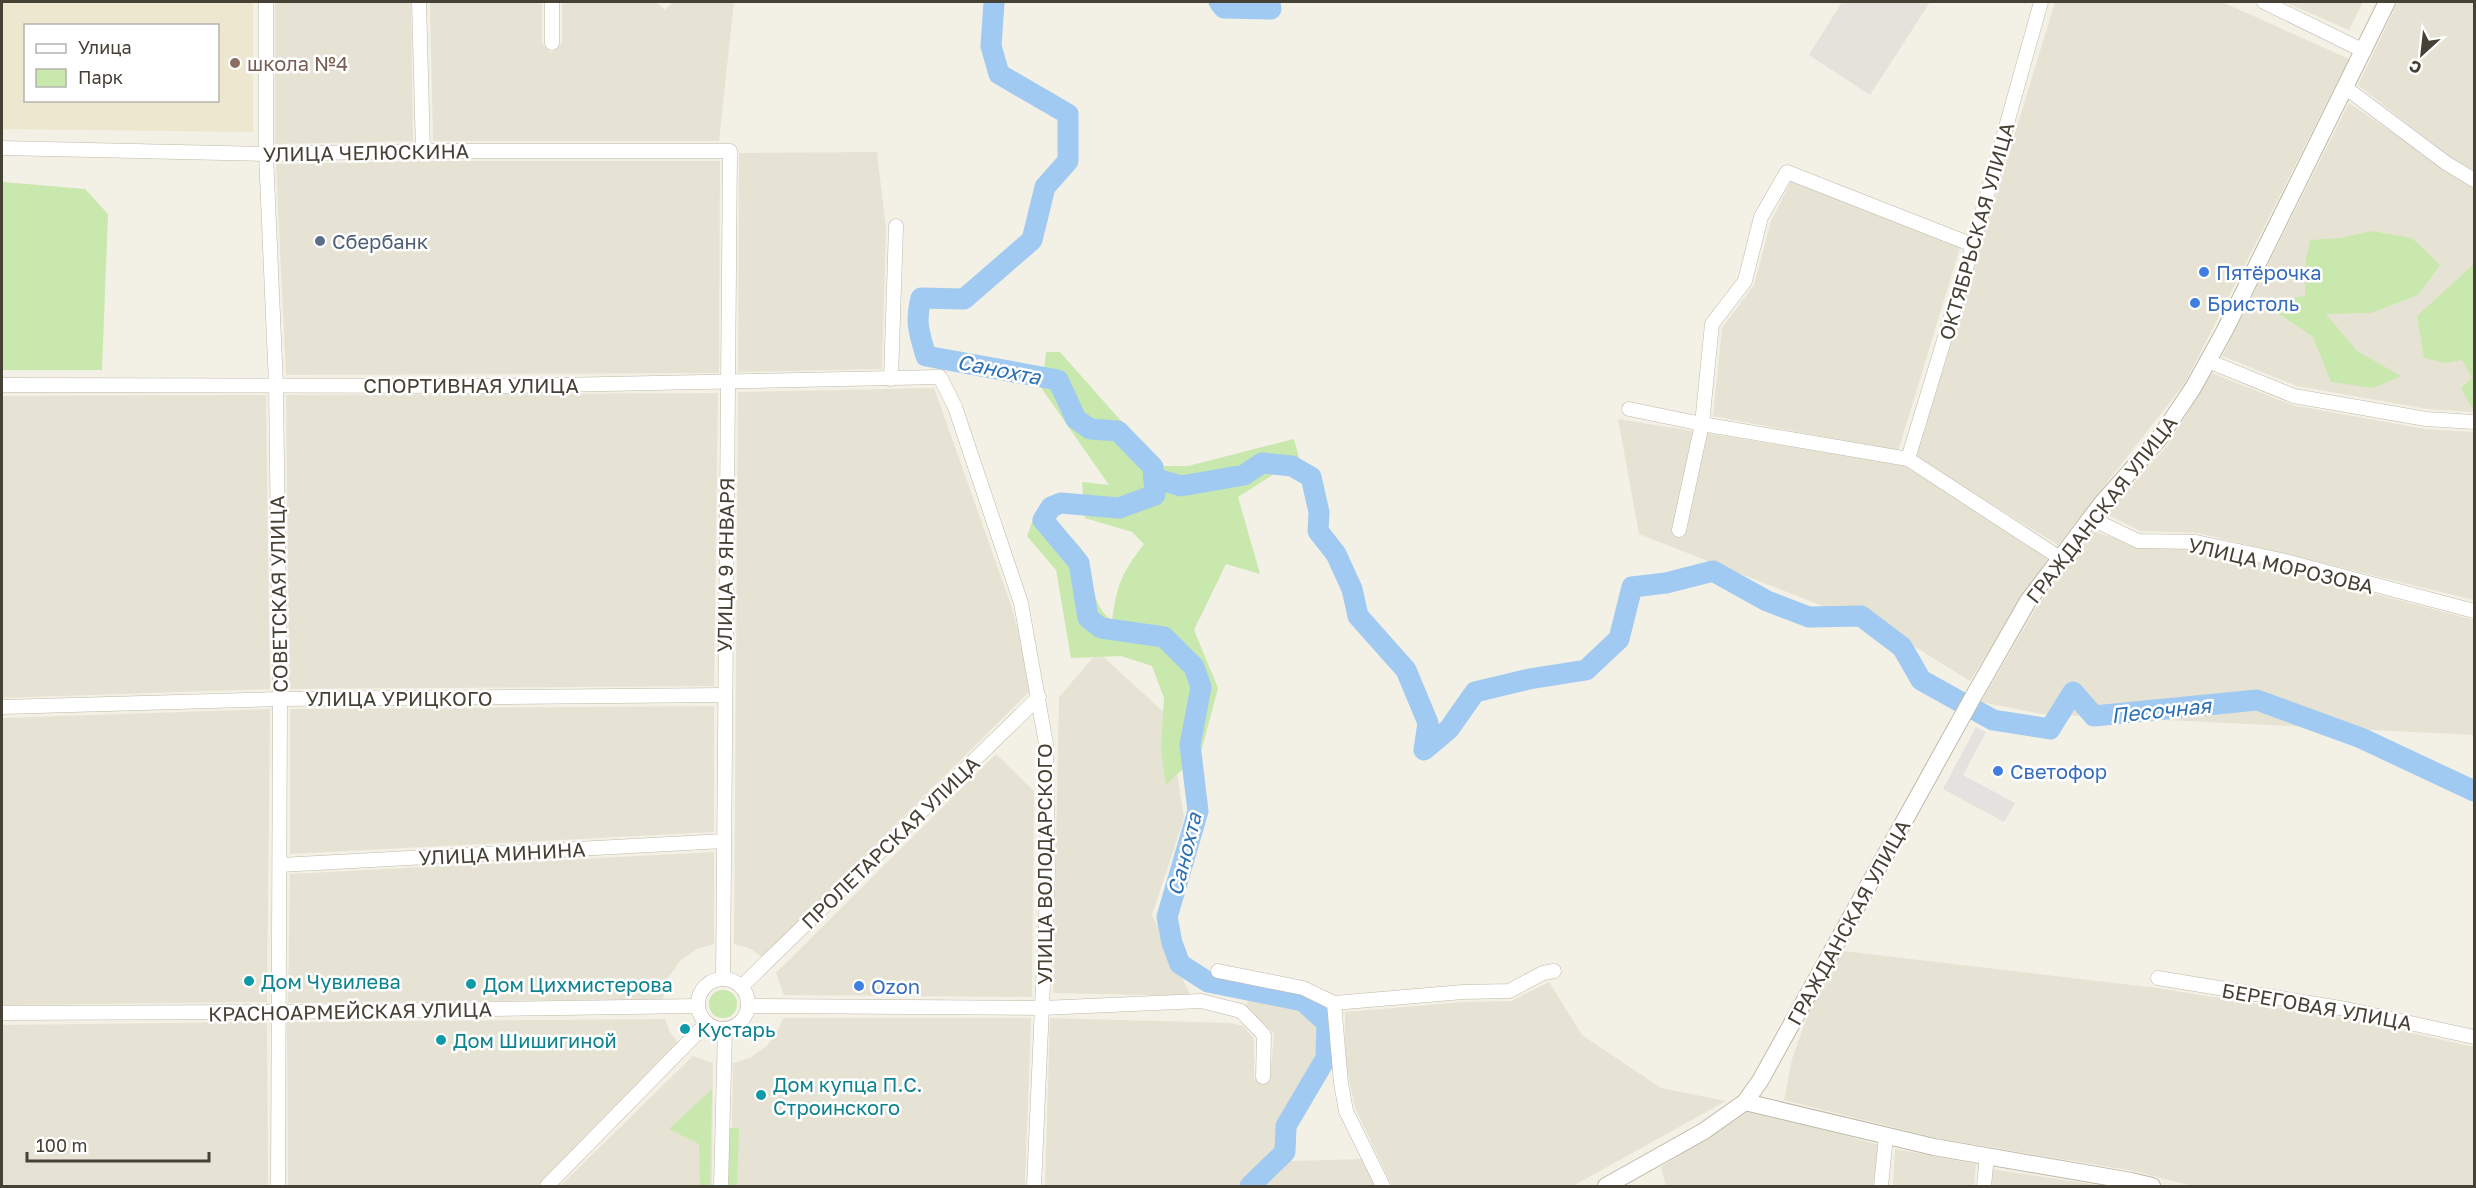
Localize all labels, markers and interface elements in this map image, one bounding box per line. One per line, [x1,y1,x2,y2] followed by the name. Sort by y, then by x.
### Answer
[24,24,219,102] legend
[2392,24,2452,84] north arrow
[78,36,132,58] text: Улица
[247,51,348,75] place label: школа №4
[228,56,242,70] marker: школа №4
[2406,56,2425,79] text: С
[78,66,123,88] text: Парк
[1933,119,2019,343] street label: ОКТЯБРЬСКАЯ УЛИЦА
[263,138,469,166] street label: УЛИЦА ЧЕЛЮСКИНА
[332,229,428,253] place label: Сбербанк
[313,234,327,248] marker: Сбербанк
[2216,260,2322,284] place label: Пятёрочка
[2197,265,2211,279] marker: Пятёрочка
[2207,291,2299,315] place label: Бристоль
[2188,296,2202,310] marker: Бристоль
[955,348,1044,390] water label: Санохта
[363,373,579,397] street label: СПОРТИВНАЯ УЛИЦА
[2020,411,2182,607] street label: ГРАЖДАНСКАЯ УЛИЦА
[711,477,739,653] street label: УЛИЦА 9 ЯНВАРЯ
[264,495,292,693] street label: СОВЕТСКАЯ УЛИЦА
[2186,532,2376,598] street label: УЛИЦА МОРОЗОВА
[306,686,493,710] street label: УЛИЦА УРИЦКОГО
[2110,692,2214,728] water label: Песочная
[1032,743,1056,985] street label: УЛИЦА ВОЛОДАРСКОГО
[796,751,984,933] street label: ПРОЛЕТАРСКАЯ УЛИЦА
[2010,759,2107,783] place label: Светофор
[1991,764,2005,778] marker: Светофор
[1161,809,1207,898] water label: Санохта
[1782,815,1914,1029] street label: ГРАЖДАНСКАЯ УЛИЦА
[418,837,586,869] street label: УЛИЦА МИНИНА
[261,969,401,993] place label: Дом Чувилева
[483,972,673,996] place label: Дом Цихмистерова
[242,974,256,988] marker: Дом Чувилева
[871,974,920,998] place label: Ozon
[464,977,478,991] marker: Дом Цихмистерова
[2220,977,2414,1035] street label: БЕРЕГОВАЯ УЛИЦА
[852,979,866,993] marker: Ozon
[208,997,492,1025] street label: КРАСНОАРМЕЙСКАЯ УЛИЦА
[697,1017,775,1041] place label: Кустарь
[678,1022,692,1036] marker: Кустарь
[453,1028,617,1052] place label: Дом Шишигиной
[434,1033,448,1047] marker: Дом Шишигиной
[773,1072,922,1119] place label: Дом купца П.С. Строинского
[754,1088,768,1102] marker: Дом купца П.С. Строинского
[27,1125,208,1163] scale bar
[36,1134,87,1156] text: 100 m

